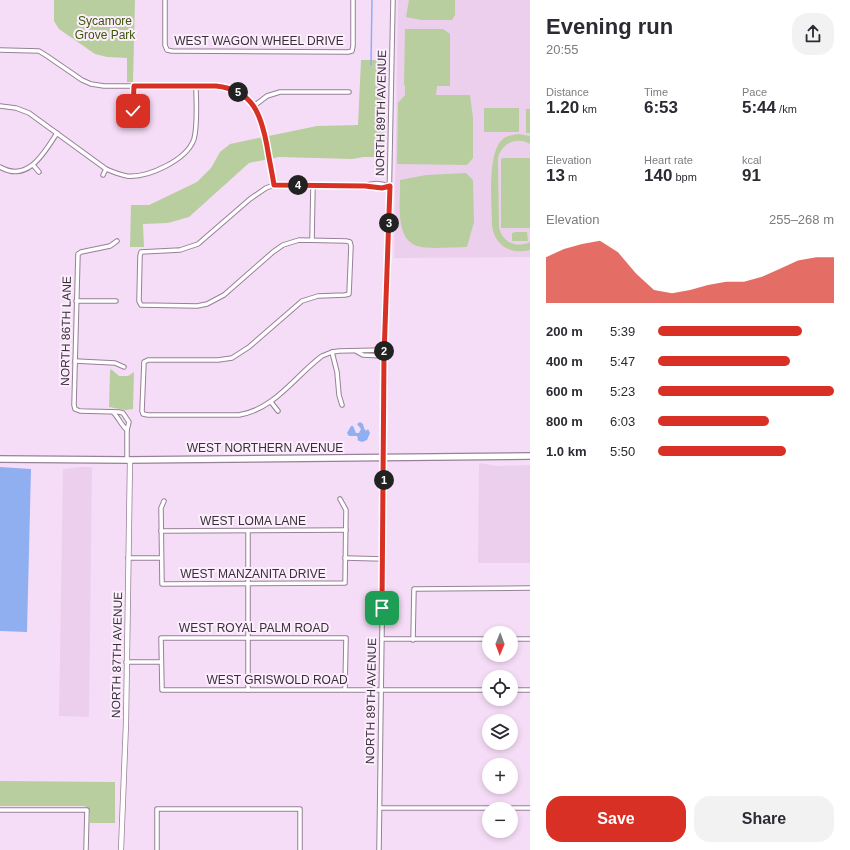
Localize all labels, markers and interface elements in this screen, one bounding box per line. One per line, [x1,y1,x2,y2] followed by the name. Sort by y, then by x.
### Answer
[792,13,834,55] button: share
[75,14,136,42] park label: Sycamore Grove Park
[546,14,673,39] text: Evening run
[174,34,344,48] street label: WEST WAGON WHEEL DRIVE
[546,42,579,57] text: 20:55
[373,50,389,176] street label: NORTH 89TH AVENUE
[228,82,248,102] pin: 5
[235,86,241,98] text: 5
[546,86,589,98] text: Distance
[644,86,668,98] text: Time
[742,86,767,98] text: Pace
[116,94,150,128] pin
[546,98,579,117] text: 1.20
[644,98,678,117] text: 6:53
[742,98,776,117] text: 5:44
[122,100,144,122] icon: check
[579,103,597,115] text: km
[776,103,797,115] text: /km
[546,154,591,166] text: Elevation
[644,154,693,166] text: Heart rate
[742,154,762,166] text: kcal
[546,166,565,185] text: 13
[644,166,672,185] text: 140
[742,166,761,185] text: 91
[565,171,577,183] text: m
[672,171,697,183] text: bpm
[288,175,308,195] pin: 4
[295,179,301,191] text: 4
[546,212,599,227] text: Elevation
[769,212,834,227] text: 255–268 m
[379,213,399,233] pin: 3
[386,217,392,229] text: 3
[58,276,74,386] street label: NORTH 86TH LANE
[546,324,583,339] text: 200 m
[610,324,635,339] text: 5:39
[374,341,394,361] pin: 2
[381,345,387,357] text: 2
[546,354,583,369] text: 400 m
[610,354,635,369] text: 5:47
[546,384,583,399] text: 600 m
[610,384,635,399] text: 5:23
[546,414,583,429] text: 800 m
[610,414,635,429] text: 6:03
[187,441,343,455] street label: WEST NORTHERN AVENUE
[546,444,586,459] text: 1.0 km
[610,444,635,459] text: 5:50
[374,470,394,490] pin: 1
[381,474,387,486] text: 1
[200,514,306,528] street label: WEST LOMA LANE
[180,567,326,581] street label: WEST MANZANITA DRIVE
[365,591,399,625] pin
[109,592,125,718] street label: NORTH 87TH AVENUE
[371,597,393,619] icon: arrive
[179,621,329,635] street label: WEST ROYAL PALM ROAD
[482,626,518,662] north arrow
[482,626,518,838] map controls
[363,638,379,764] street label: NORTH 89TH AVENUE
[482,670,518,706] button: locate
[206,673,348,687] street label: WEST GRISWOLD ROAD
[482,714,518,750] button: layers
[482,758,518,794] button: +
[546,796,686,842] button: Save
[694,796,834,842] button: Share
[482,802,518,838] button: −

